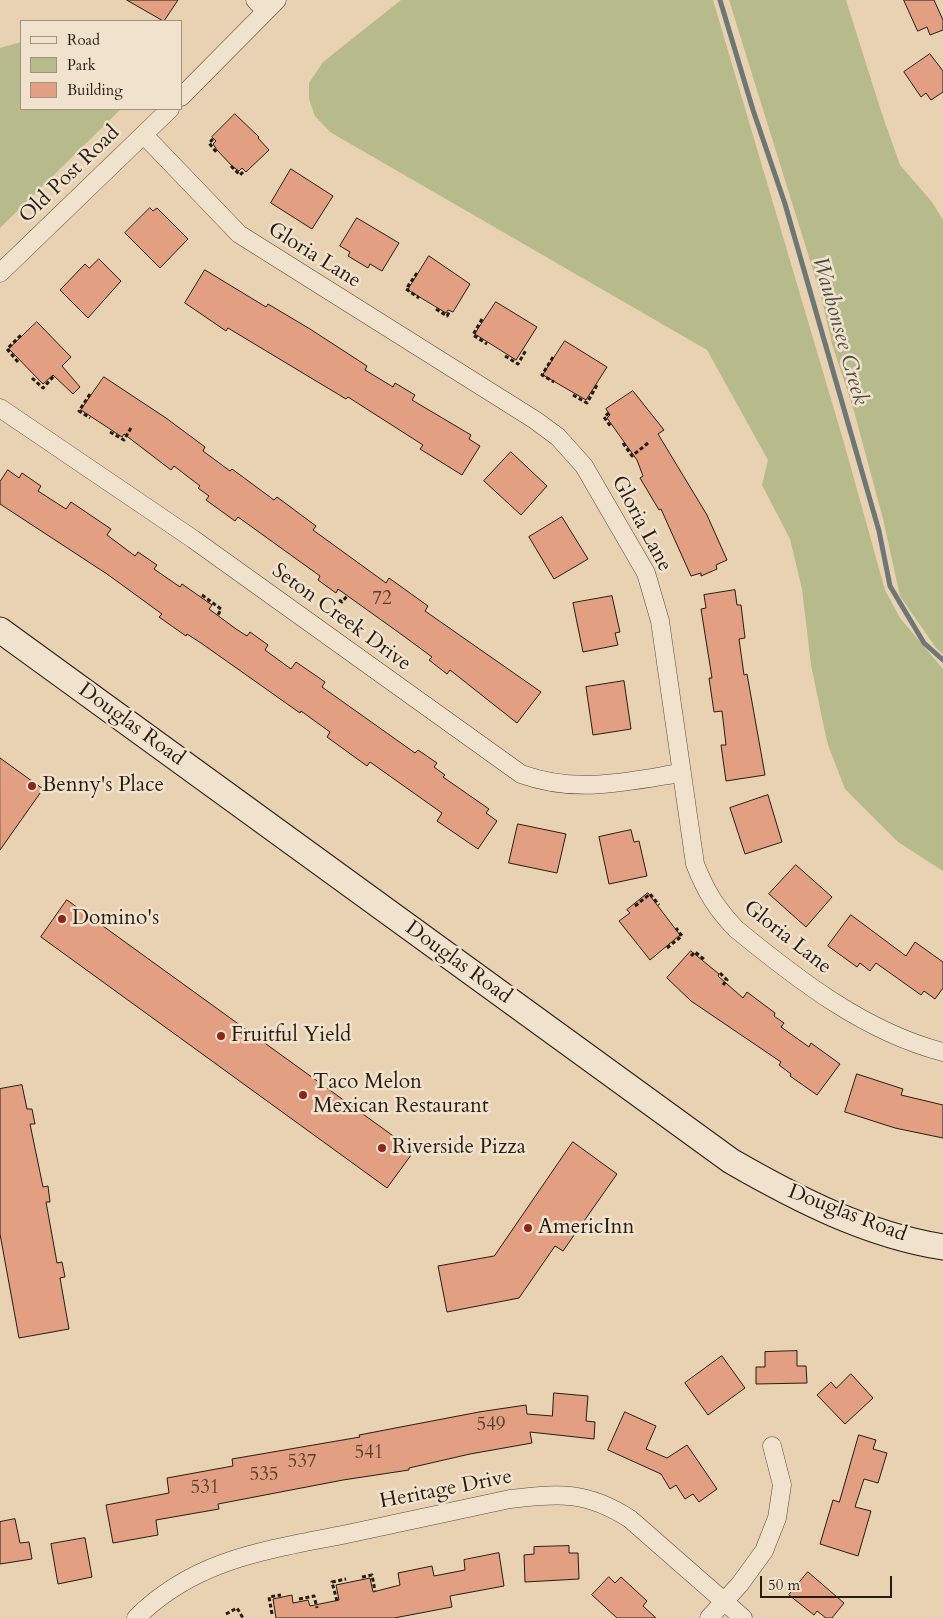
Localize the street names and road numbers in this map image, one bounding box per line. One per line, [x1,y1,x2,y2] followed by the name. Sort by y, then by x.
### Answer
[15,121,125,229] street label: Old Post Road
[263,218,365,294] street label: Gloria Lane
[605,472,677,576] street label: Gloria Lane
[266,559,416,677] street label: Seton Creek Drive
[73,678,189,772] street label: Douglas Road
[738,896,836,980] street label: Gloria Lane
[400,916,516,1010] street label: Douglas Road
[784,1180,910,1248] street label: Douglas Road
[378,1465,514,1515] street label: Heritage Drive

